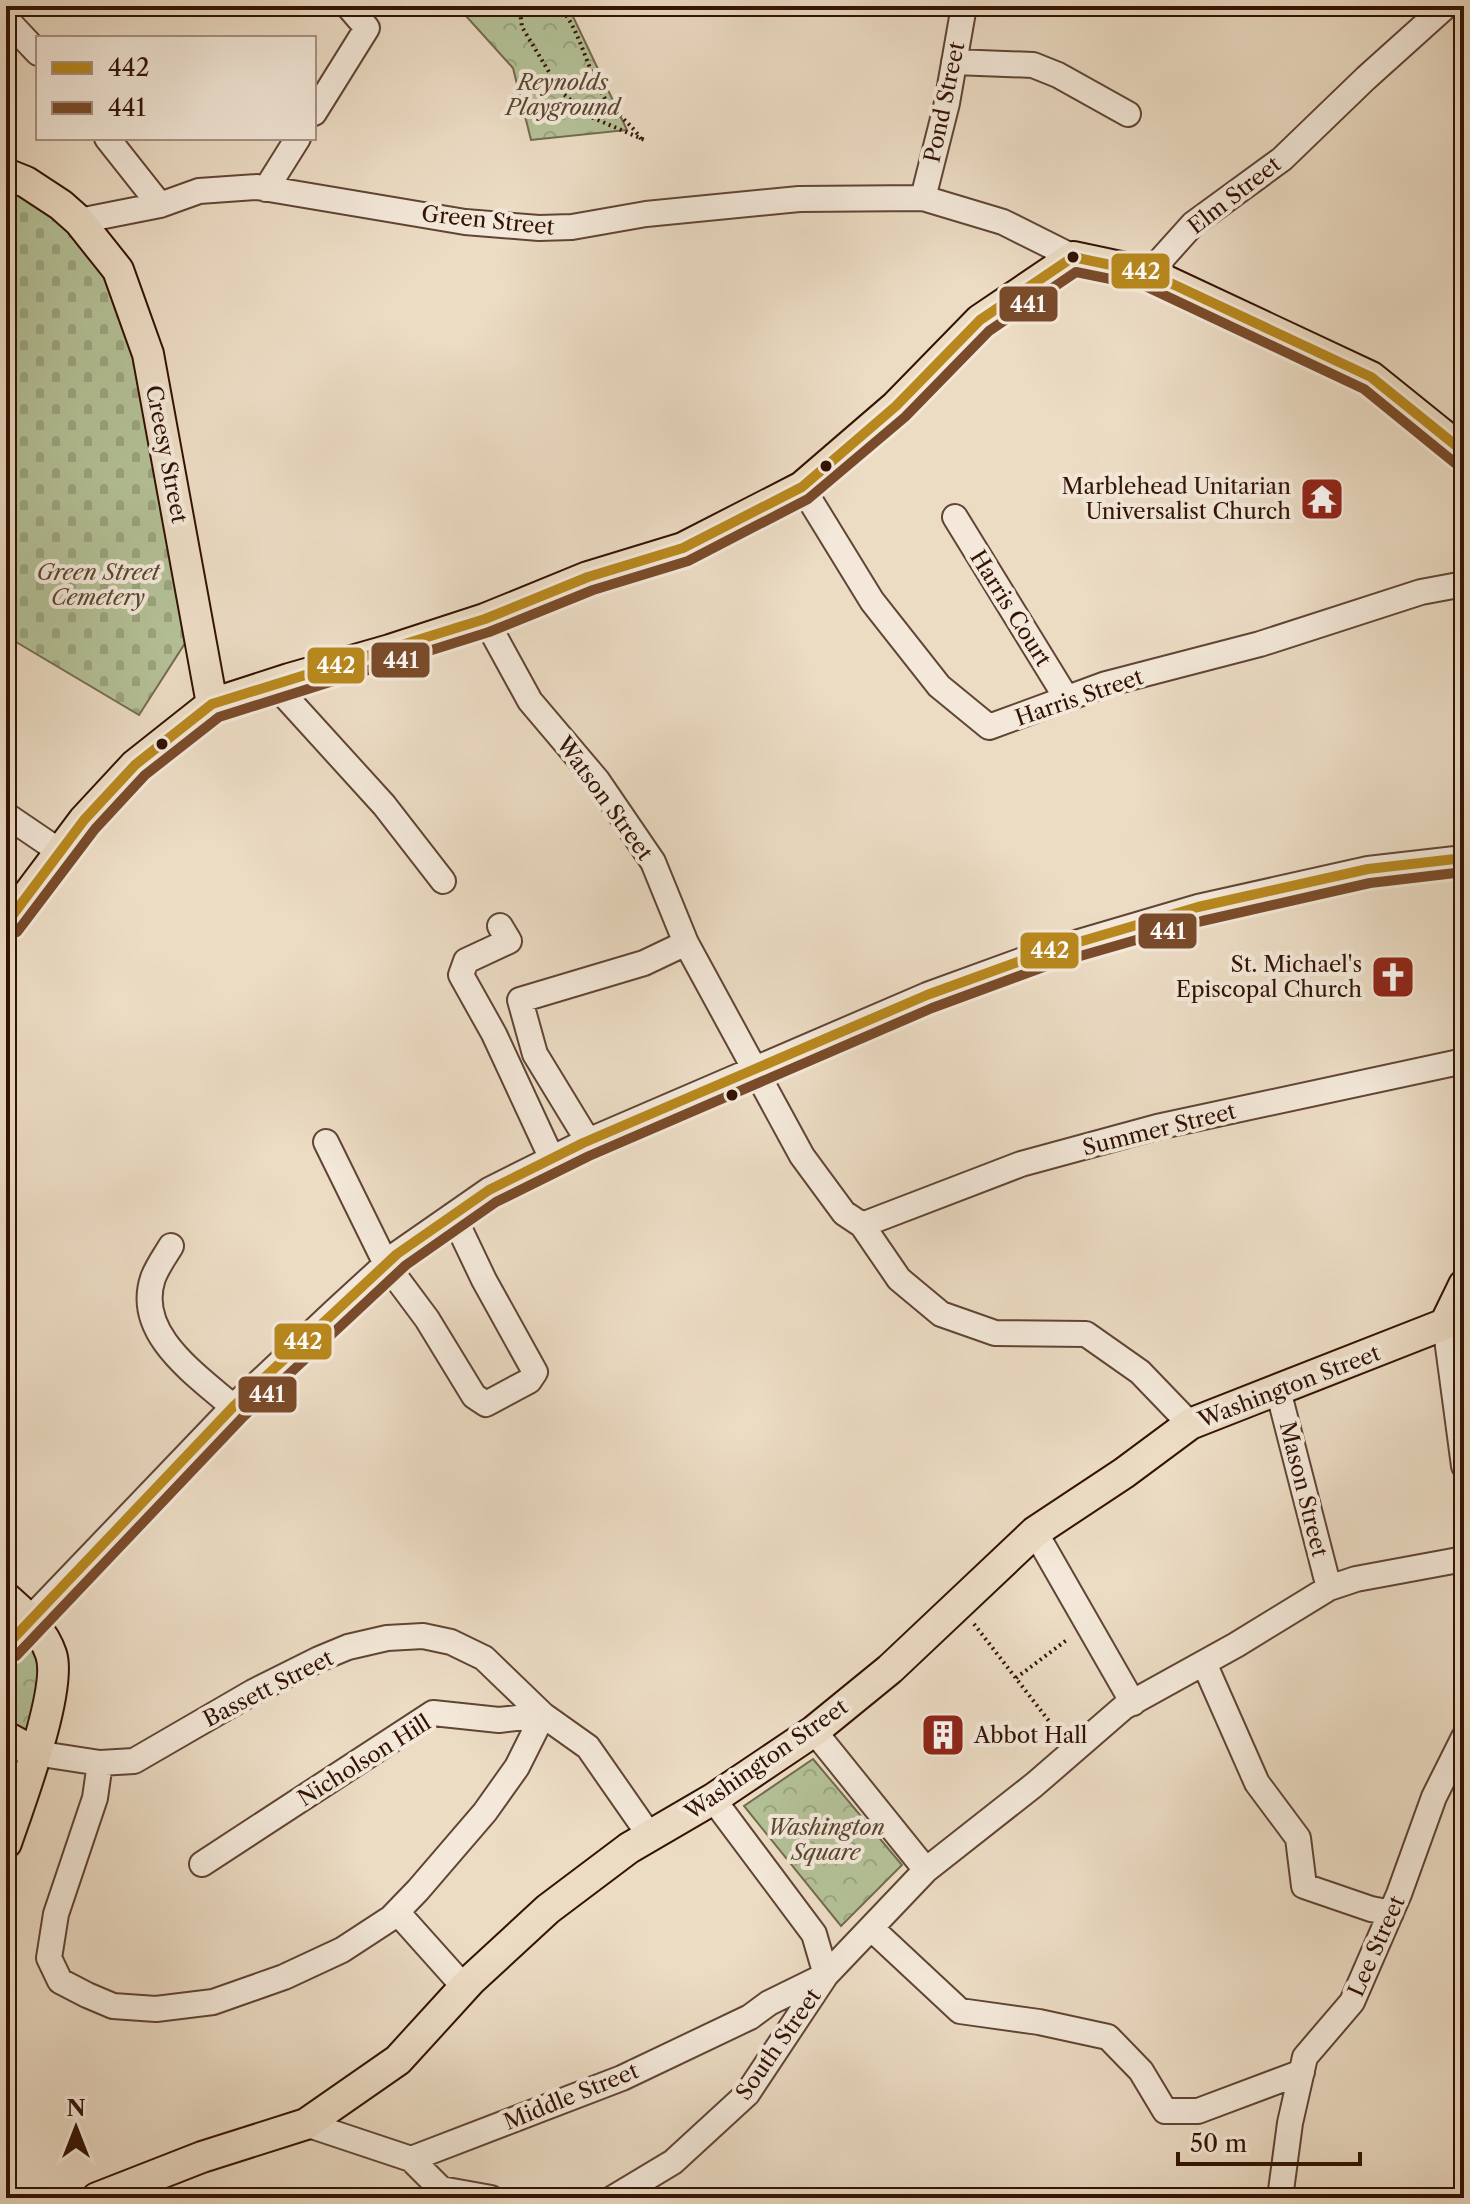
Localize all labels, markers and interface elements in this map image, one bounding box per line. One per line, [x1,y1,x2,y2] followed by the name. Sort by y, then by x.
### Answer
[36,36,316,140] legend
[919,39,971,165] street label: Pond Street
[108,53,150,82] text: 442
[504,69,622,121] park label: Reynolds Playground
[108,93,146,122] text: 441
[1182,151,1286,240] street label: Elm Street
[420,200,556,241] street label: Green Street
[1065,249,1081,265] unlabelled marker
[1110,252,1171,290] line badge: 442
[1121,258,1161,285] text: 442
[998,285,1059,323] line badge: 441
[1010,291,1046,318] text: 441
[140,383,193,525] street label: Creesy Street
[818,458,834,474] unlabelled marker
[1061,473,1291,525] place label: Marblehead Unitarian Universalist Church
[1298,475,1346,523] temple icon: Marblehead Unitarian Universalist Church
[964,545,1057,672] street label: Harris Court
[37,559,161,611] park label: Green Street Cemetery
[370,641,431,679] line badge: 441
[306,646,366,685] line badge: 442
[383,647,419,674] text: 441
[316,652,356,679] text: 442
[1012,663,1147,732] street label: Harris Street
[550,730,659,866] street label: Watson Street
[154,736,170,752] unlabelled marker
[1137,912,1198,950] line badge: 441
[1150,918,1186,945] text: 441
[1019,931,1080,970] line badge: 442
[1030,937,1070,964] text: 442
[1176,951,1362,1003] place label: St. Michael's Episcopal Church
[1369,953,1417,1001] church icon: St. Michael's Episcopal Church
[724,1087,740,1103] unlabelled marker
[1080,1097,1239,1162] street label: Summer Street
[273,1322,333,1361] line badge: 442
[283,1328,323,1355] text: 442
[1194,1339,1384,1434] street label: Washington Street
[237,1375,298,1414] line badge: 441
[249,1381,285,1408] text: 441
[1274,1419,1333,1560] street label: Mason Street
[199,1644,338,1733] street label: Bassett Street
[679,1693,853,1826] street label: Washington Street
[293,1709,436,1812] street label: Nicholson Hill
[919,1711,967,1759] building icon: Abbot Hall
[973,1722,1088,1749] place label: Abbot Hall
[767,1814,885,1866] park label: Washington Square
[1342,1892,1411,2001] street label: Lee Street
[730,1983,827,2105] street label: South Street
[500,2057,643,2136] street label: Middle Street
[36,2088,116,2168] north arrow
[66,2095,86,2122] text: N
[1178,2116,1360,2166] scale bar
[1190,2129,1247,2158] text: 50 m

